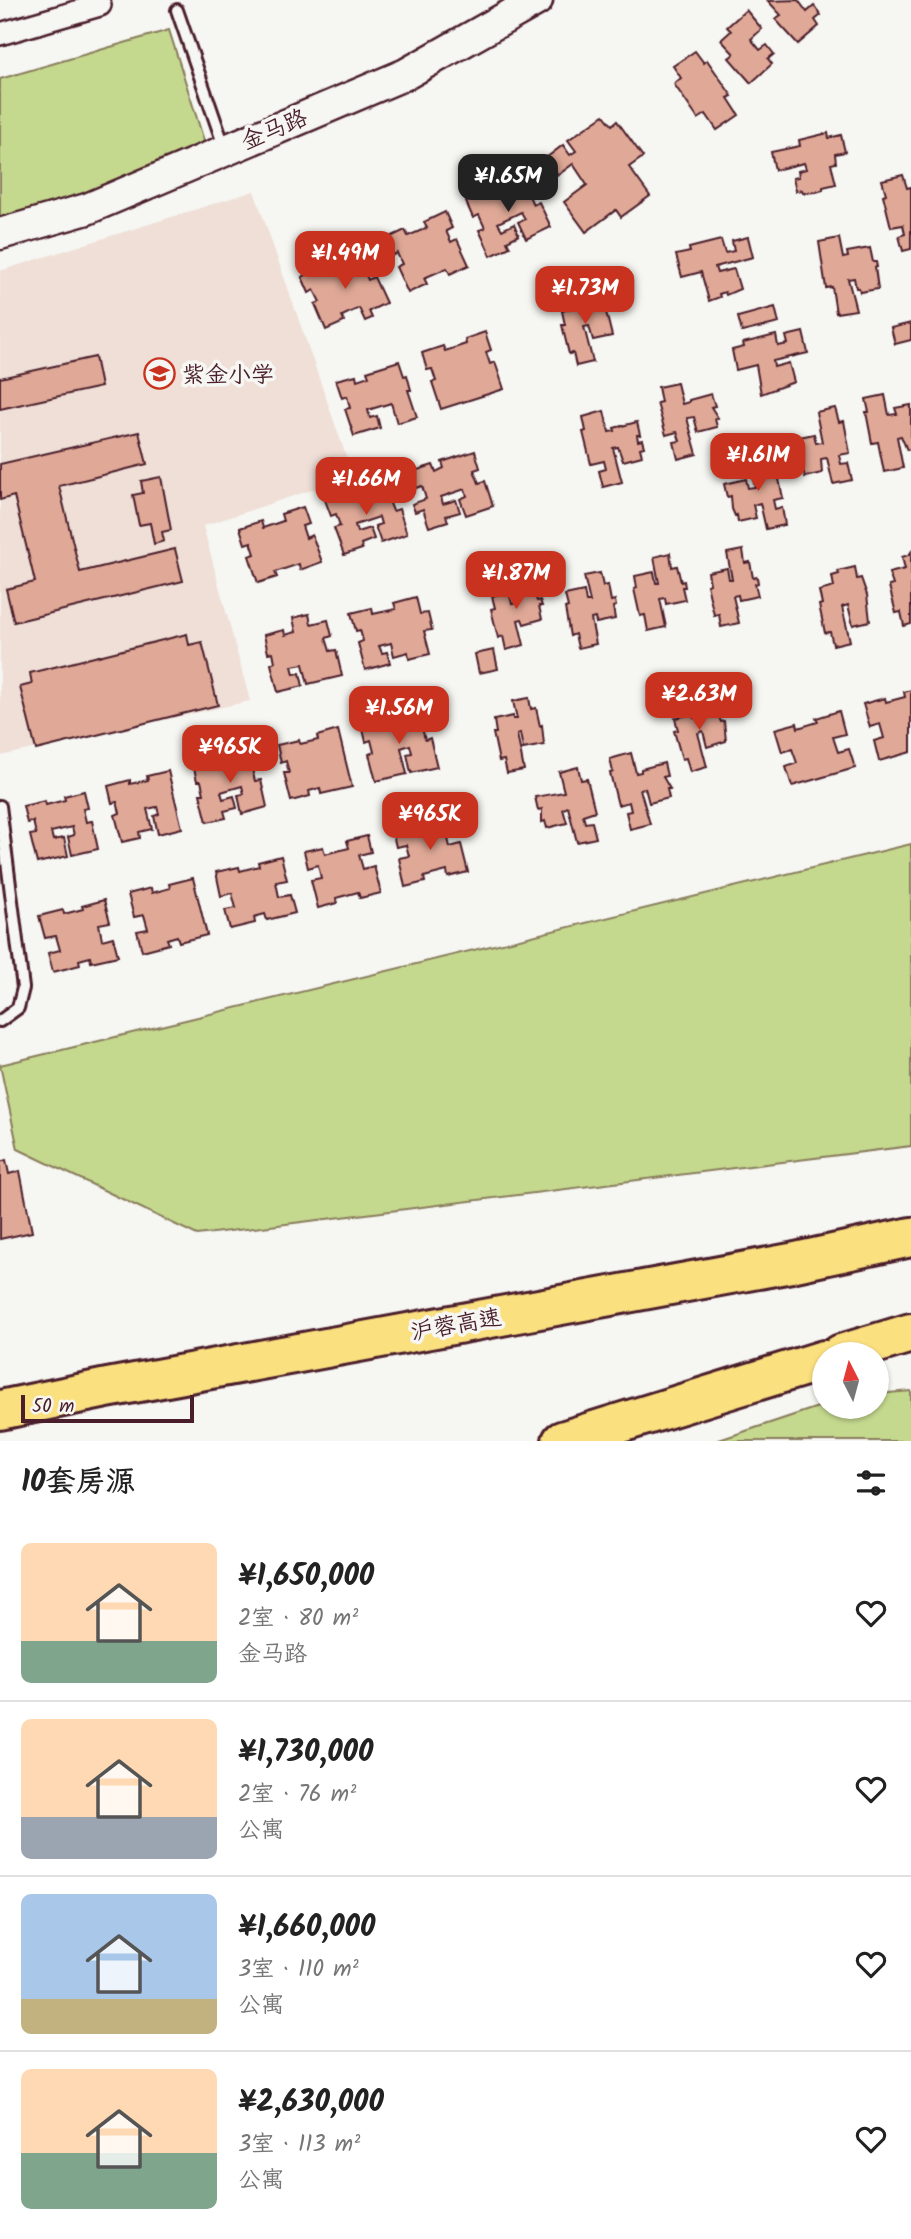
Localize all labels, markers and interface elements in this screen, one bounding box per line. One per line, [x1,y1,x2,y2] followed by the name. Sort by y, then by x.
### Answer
[236,101,314,161] street label: 金马路
[451,154,565,214] pin: ¥1.65M
[474,159,542,195] text: ¥1.65M
[288,232,402,291] pin: ¥1.49M
[311,236,379,272] text: ¥1.49M
[528,266,642,326] pin: ¥1.73M
[551,271,619,307] text: ¥1.73M
[142,357,176,391] school or university icon: 紫金小学
[182,358,274,394] place label: 紫金小学
[701,434,815,493] pin: ¥1.61M
[726,438,790,474] text: ¥1.61M
[309,458,423,517] pin: ¥1.66M
[332,462,400,498] text: ¥1.66M
[459,552,573,611] pin: ¥1.87M
[482,556,550,592] text: ¥1.87M
[642,672,756,732] pin: ¥2.63M
[661,677,737,713] text: ¥2.63M
[342,686,456,746] pin: ¥1.56M
[365,691,433,727] text: ¥1.56M
[181,726,279,785] pin: ¥965K
[198,730,262,766] text: ¥965K
[381,792,479,852] pin: ¥965K
[398,797,462,833] text: ¥965K
[408,1300,505,1352] street label: 沪蓉高速
[812,1342,889,1419] north arrow
[812,1342,889,1419] map controls
[21,1392,194,1424] scale bar
[32,1392,74,1422] text: 50 m
[21,1459,135,1507] text: 10套房源
[852,1464,890,1502] icon: filters
[238,1553,374,1601] text: ¥1,650,000
[77,1571,161,1655] icon: home
[852,1594,890,1632] icon: heart
[238,1601,358,1637] text: 2室 · 80 m²
[238,1637,307,1673] text: 金马路
[238,1729,373,1777] text: ¥1,730,000
[77,1747,161,1831] icon: home
[852,1770,890,1808] icon: heart
[238,1777,356,1813] text: 2室 · 76 m²
[238,1813,284,1849] text: 公寓
[238,1904,375,1952] text: ¥1,660,000
[77,1922,161,2006] icon: home
[852,1945,890,1983] icon: heart
[238,1952,359,1988] text: 3室 · 110 m²
[238,1988,284,2024] text: 公寓
[238,2079,384,2127] text: ¥2,630,000
[77,2097,161,2181] icon: home
[852,2120,890,2158] icon: heart
[238,2127,360,2163] text: 3室 · 113 m²
[238,2163,284,2199] text: 公寓

